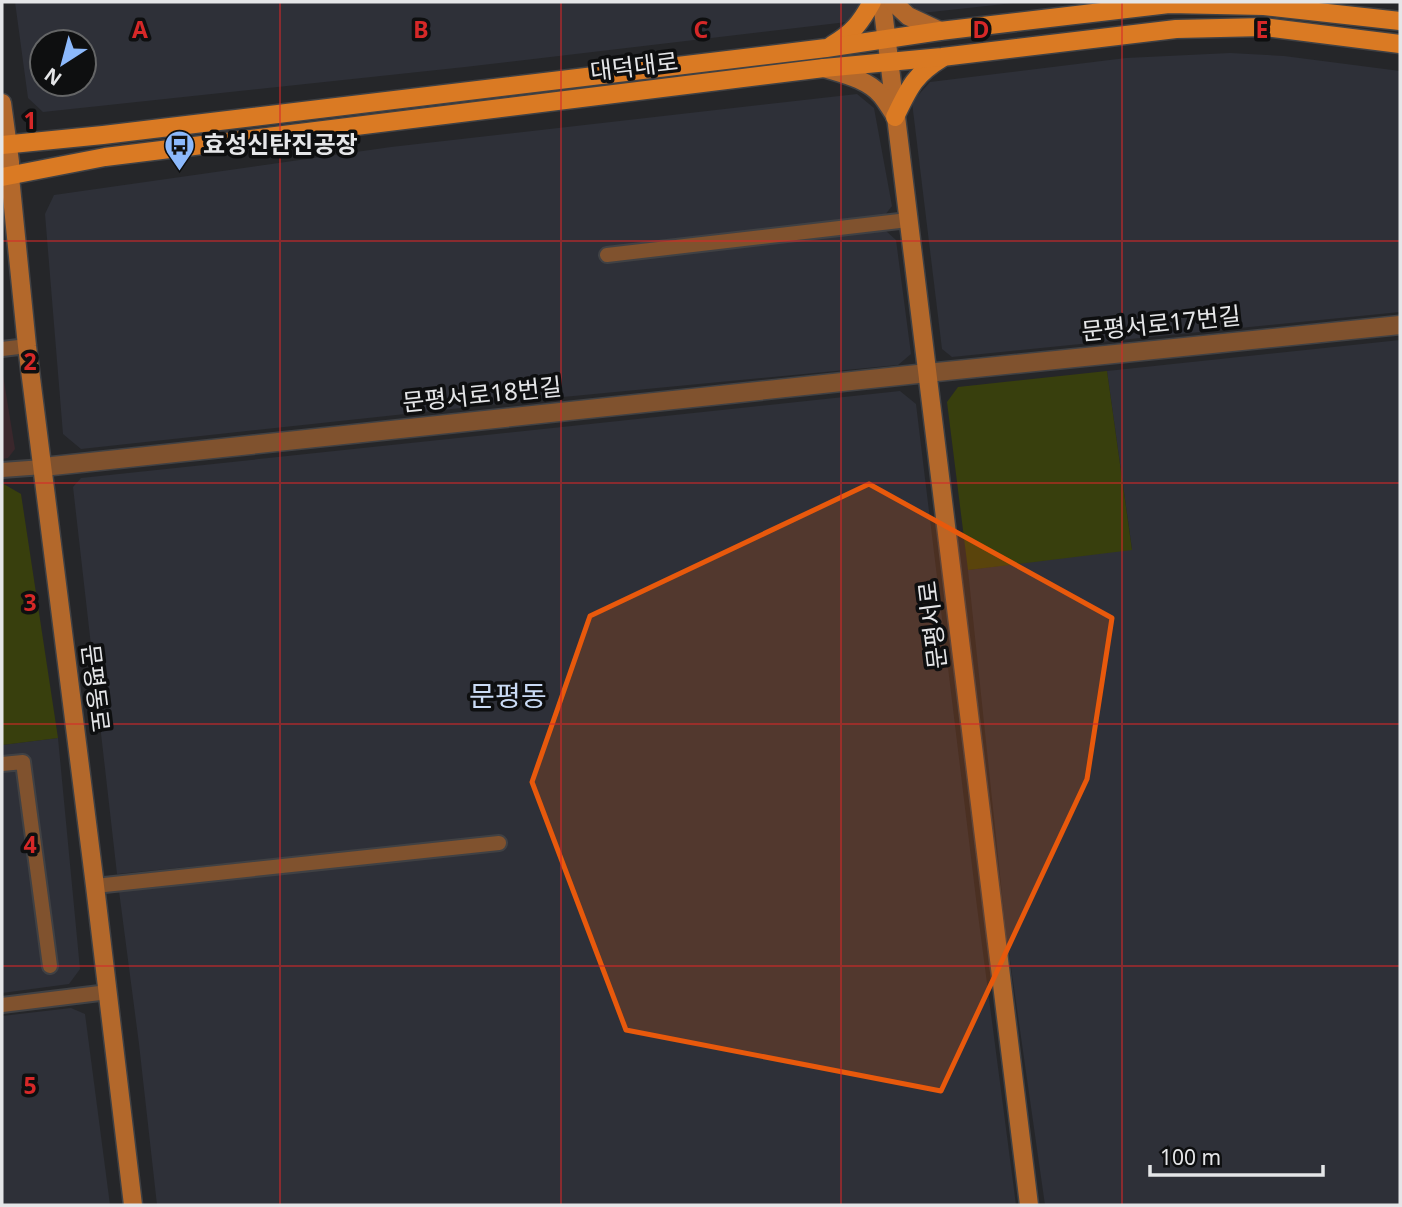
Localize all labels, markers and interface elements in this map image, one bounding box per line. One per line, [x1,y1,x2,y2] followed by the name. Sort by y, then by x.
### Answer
[132,13,148,45] text: A
[413,13,429,45] text: B
[694,13,709,45] text: C
[973,13,989,45] text: D
[1256,13,1268,45] text: E
[28,28,98,98] north arrow
[588,44,680,87] street label: 대덕대로
[39,62,67,92] text: N
[23,104,37,136] text: 1
[203,127,358,160] place label: 효성신탄진공장
[163,128,197,172] bus stop icon: 효성신탄진공장
[1080,298,1242,347] street label: 문평서로17번길
[23,345,37,377] text: 2
[401,369,563,418] street label: 문평서로18번길
[910,579,953,671] street label: 문평서로
[23,586,37,618] text: 3
[75,642,118,734] street label: 문평동로
[469,676,547,714] district label: 문평동
[23,828,37,860] text: 4
[23,1069,37,1101] text: 5
[1150,1134,1323,1178] scale bar
[1160,1143,1221,1171] text: 100 m

